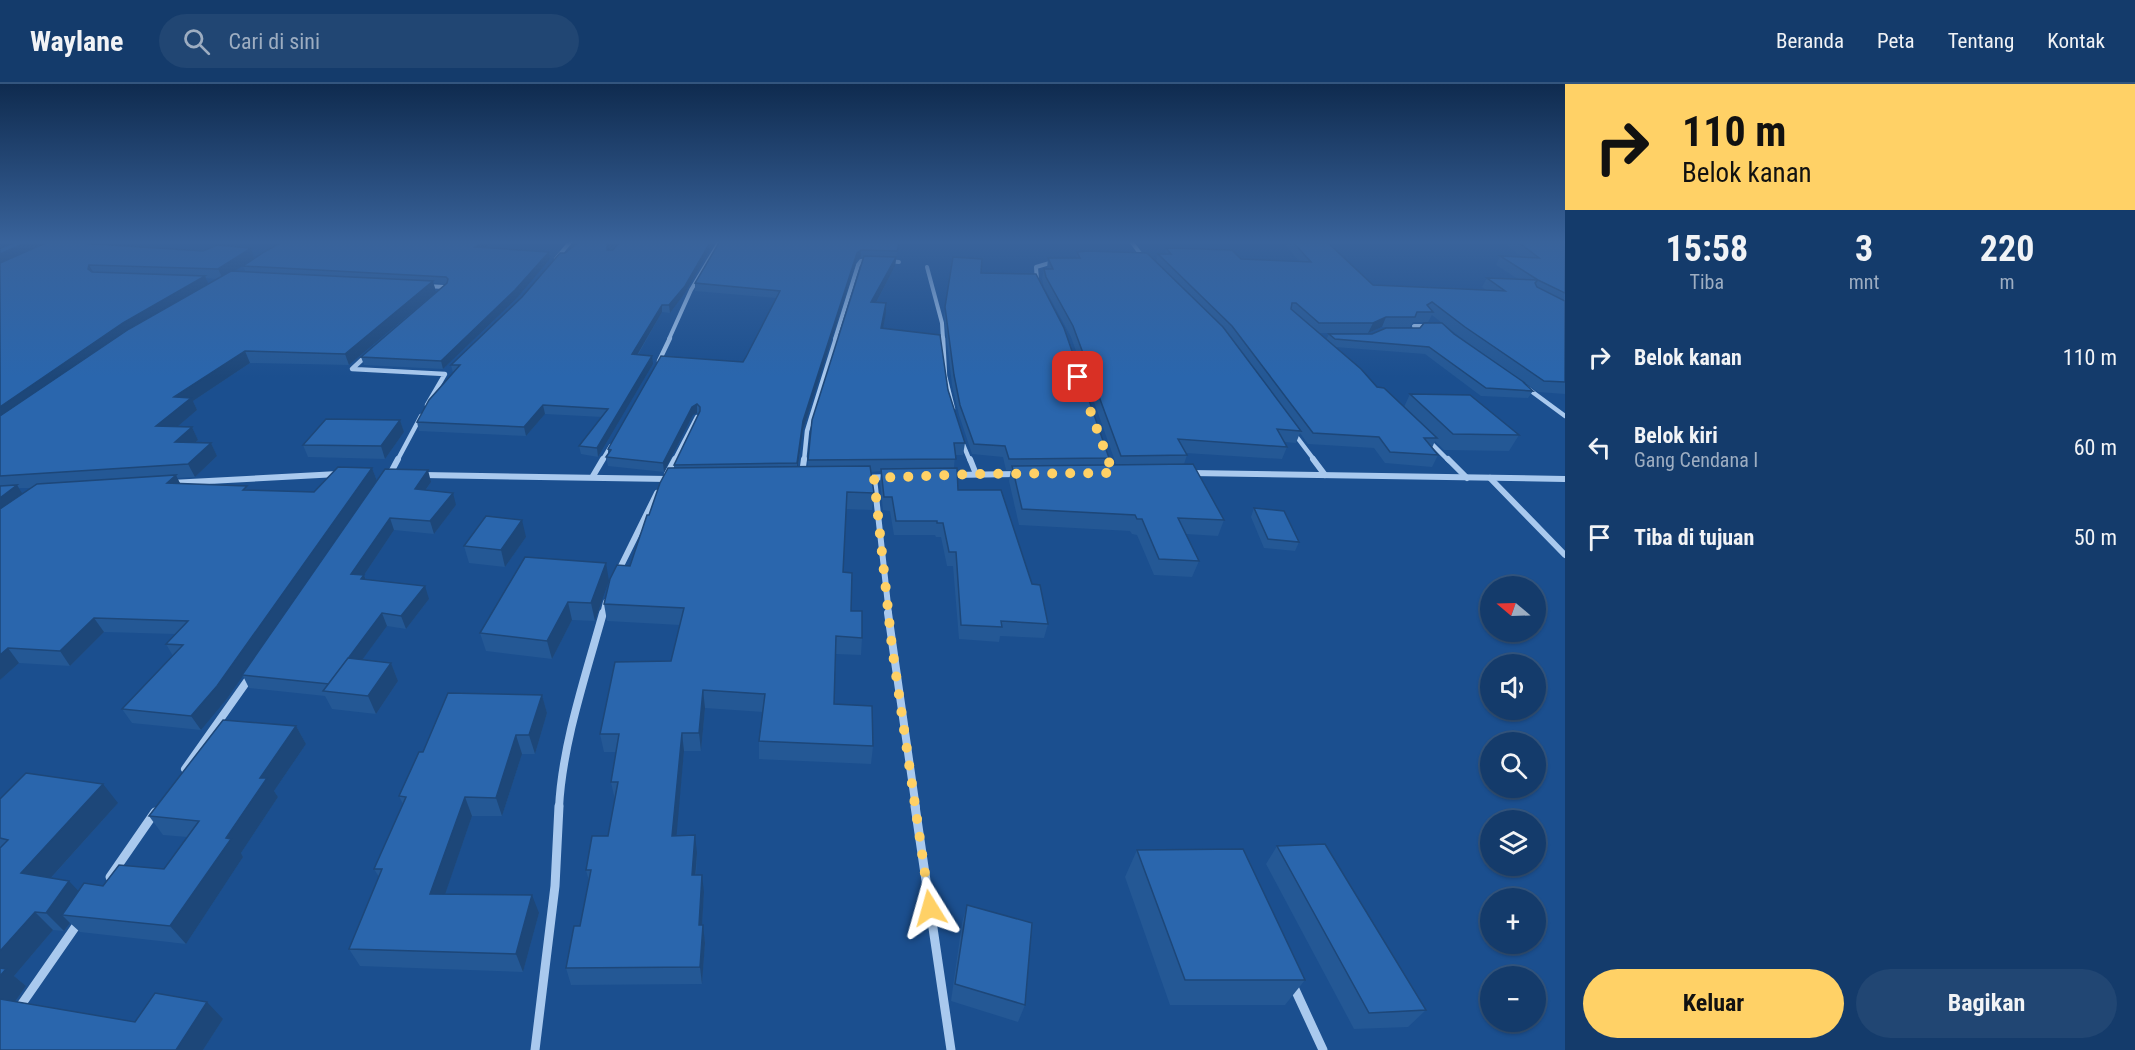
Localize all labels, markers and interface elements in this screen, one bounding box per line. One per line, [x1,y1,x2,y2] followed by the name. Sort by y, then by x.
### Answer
[159,14,579,68] search box
[30,25,123,58] text: Waylane
[180,25,213,58] icon: search
[228,29,320,54] text: Cari di sini
[1776,29,1844,53] text: Beranda
[1877,29,1915,53] text: Peta
[1948,29,2014,53] text: Tentang
[2047,29,2105,53] text: Kontak
[1682,107,1787,156] text: 110 m
[1583,108,1661,186] icon: right
[1682,157,1812,189] text: Belok kanan
[1666,228,1748,270] text: 15:58
[1855,228,1873,270] text: 3
[1980,228,2034,270] text: 220
[1690,270,1724,294] text: Tiba
[1849,270,1879,294] text: mnt
[2000,270,2015,294] text: m
[1583,341,1616,374] icon: right
[1634,345,1742,370] text: Belok kanan
[2063,345,2117,370] text: 110 m
[1052,351,1103,402] pin
[1061,360,1094,393] icon: arrive
[1634,423,1718,448] text: Belok kiri
[1583,431,1616,464] icon: left
[2074,435,2117,460] text: 60 m
[1634,448,1758,472] text: Gang Cendana I
[1583,521,1616,554] icon: arrive
[1634,525,1754,550] text: Tiba di tujuan
[2074,525,2117,550] text: 50 m
[1480,576,1546,642] north arrow
[1480,576,1546,1032] map controls
[1480,654,1546,720] button: sound
[1480,732,1546,798] button: search
[1480,810,1546,876] button: layers
[898,876,962,940] position arrow
[1480,888,1546,954] button: +
[1480,966,1546,1032] button: −
[1583,969,1844,1038] button: Keluar
[1856,969,2117,1038] button: Bagikan

